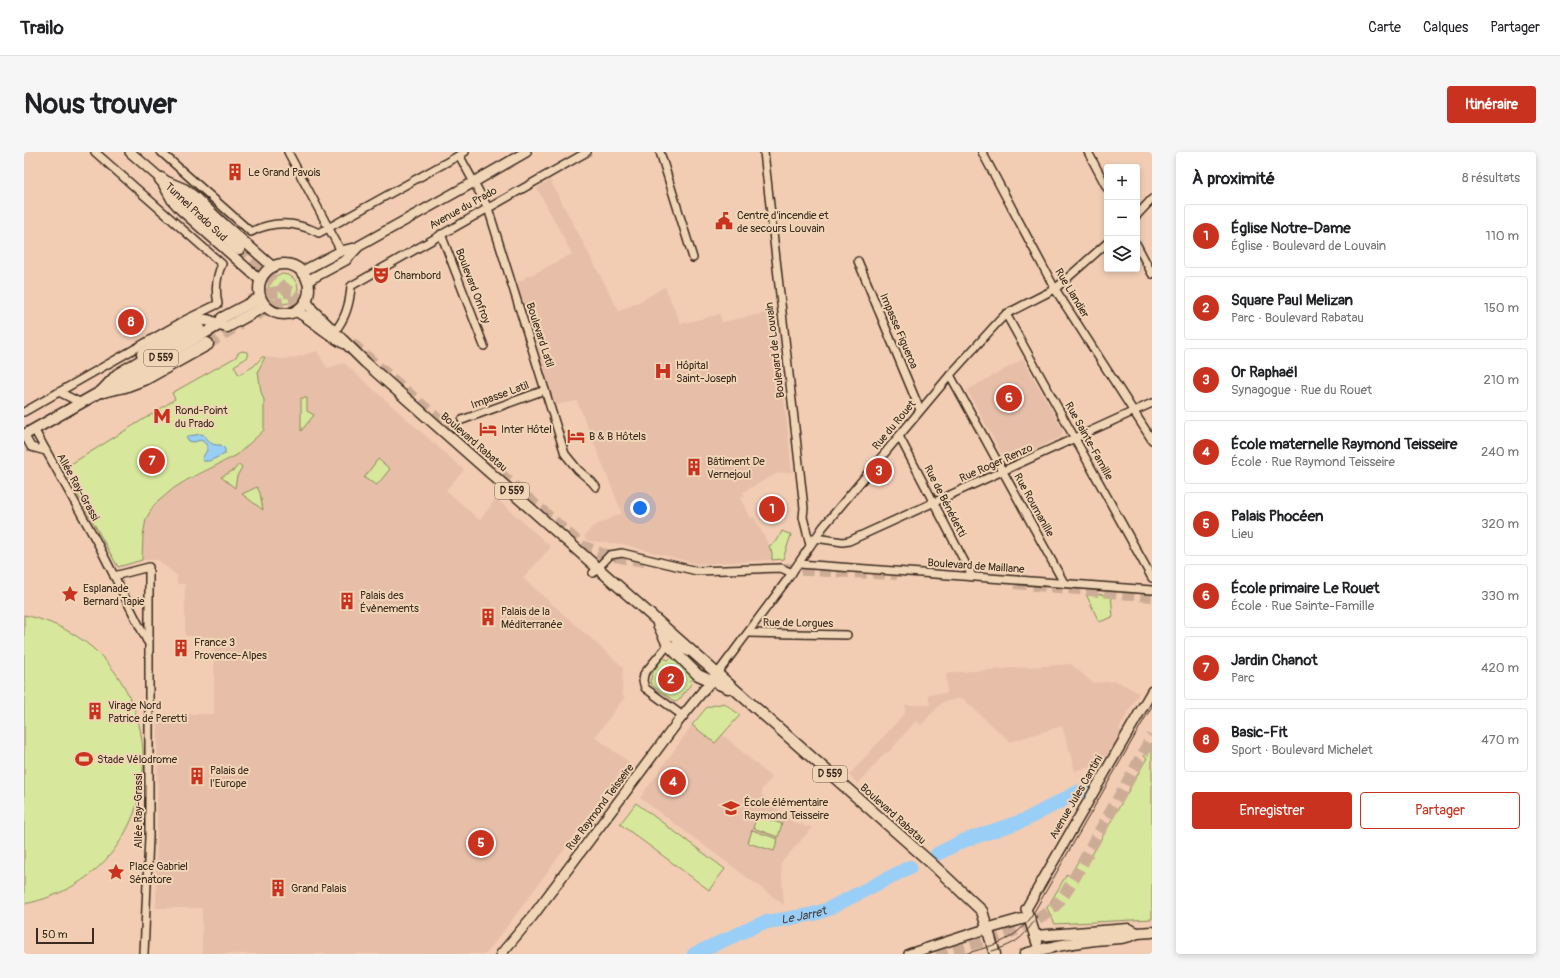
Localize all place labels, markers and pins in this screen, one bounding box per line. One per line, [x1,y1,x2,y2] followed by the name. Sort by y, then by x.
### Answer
[225,162,245,182] building icon: Le Grand Pavois
[248,166,321,179] place label: Le Grand Pavois
[737,209,829,235] place label: Centre d'incendie et de secours Louvain
[714,211,734,231] public building icon: Centre d'incendie et de secours Louvain
[371,265,391,285] theatre icon: Chambord
[394,269,441,282] place label: Chambord
[118,307,144,337] pin: 8
[676,359,736,385] place label: Hôpital Saint-Joseph
[653,361,673,381] hospital icon: Hôpital Saint-Joseph
[996,383,1022,413] pin: 6
[175,404,228,430] place label: Rond-Point du Prado
[152,406,172,426] metro station icon: Rond-Point du Prado
[478,419,498,439] hotel icon: Inter Hôtel
[501,423,552,436] place label: Inter Hôtel
[566,426,586,446] hotel icon: B & B Hôtels
[589,430,646,443] place label: B & B Hôtels
[139,446,165,476] pin: 7
[707,455,765,481] place label: Bâtiment De Vernejoul
[866,456,892,486] pin: 3
[684,457,704,477] building icon: Bâtiment De Vernejoul
[759,494,785,524] pin: 1
[83,582,145,608] place label: Esplanade Bernard Tapie
[60,584,80,604] place icon: Esplanade Bernard Tapie
[360,589,419,615] place label: Palais des Évènements
[337,591,357,611] building icon: Palais des Évènements
[501,605,563,631] place label: Palais de la Méditerranée
[478,607,498,627] building icon: Palais de la Méditerranée
[194,636,267,662] place label: France 3 Provence-Alpes
[171,638,191,658] building icon: France 3 Provence-Alpes
[658,664,684,694] pin: 2
[108,699,187,725] place label: Virage Nord Patrice de Peretti
[85,701,105,721] building icon: Virage Nord Patrice de Peretti
[74,749,94,769] sports icon: Stade Vélodrome
[97,753,178,766] place label: Stade Vélodrome
[210,764,249,790] place label: Palais de l'Europe
[187,766,207,786] building icon: Palais de l'Europe
[660,767,686,797] pin: 4
[744,796,829,822] place label: École élémentaire Raymond Teisseire
[721,798,741,818] school or university icon: École élémentaire Raymond Teisseire
[468,828,494,858] pin: 5
[129,860,188,886] place label: Place Gabriel Sénatore
[106,862,126,882] place icon: Place Gabriel Sénatore
[268,878,288,898] building icon: Grand Palais
[291,882,346,895] place label: Grand Palais

